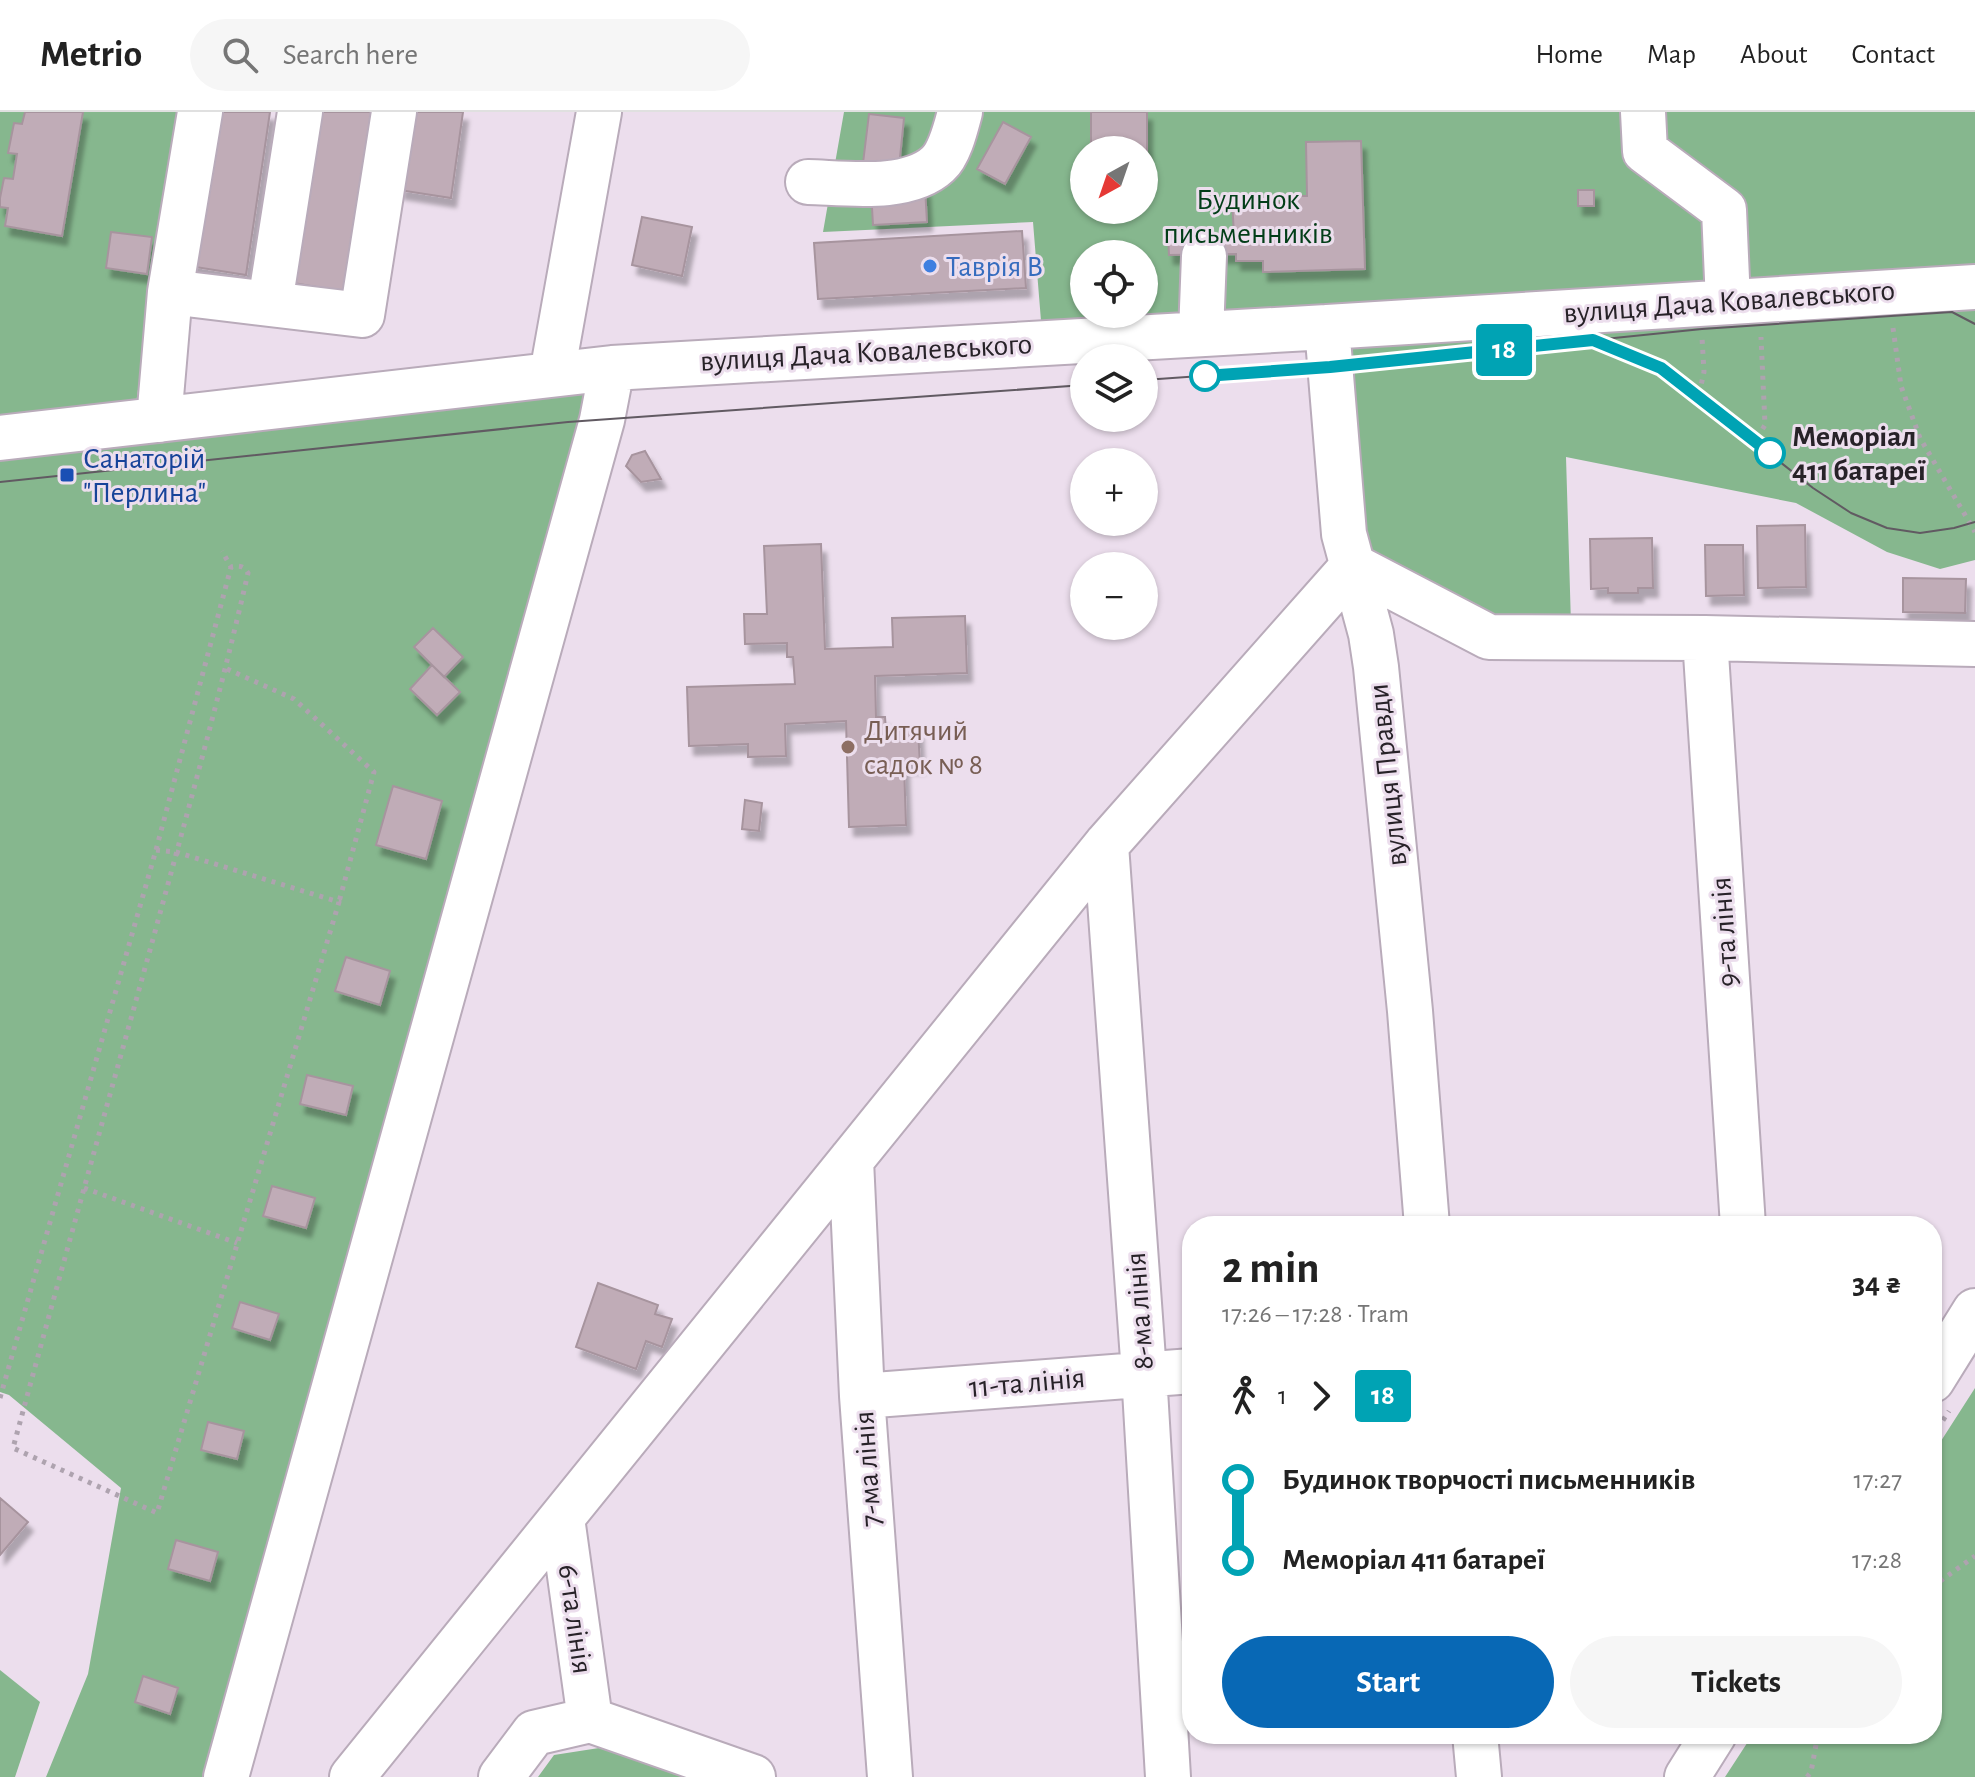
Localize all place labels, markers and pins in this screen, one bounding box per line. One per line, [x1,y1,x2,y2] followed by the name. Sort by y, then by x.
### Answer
[946,252,1043,282] place label: Таврія В
[921,257,939,275] marker: Таврія В
[1190,361,1220,391] unlabelled marker
[1792,422,1926,486] place label: Меморіал 411 батареї
[1755,438,1785,468] marker: Меморіал 411 батареї
[83,444,206,508] place label: Санаторій "Перлина"
[58,466,76,484] marker: Санаторій "Перлина"
[864,716,983,780] place label: Дитячий садок № 8
[839,738,857,756] marker: Дитячий садок № 8

